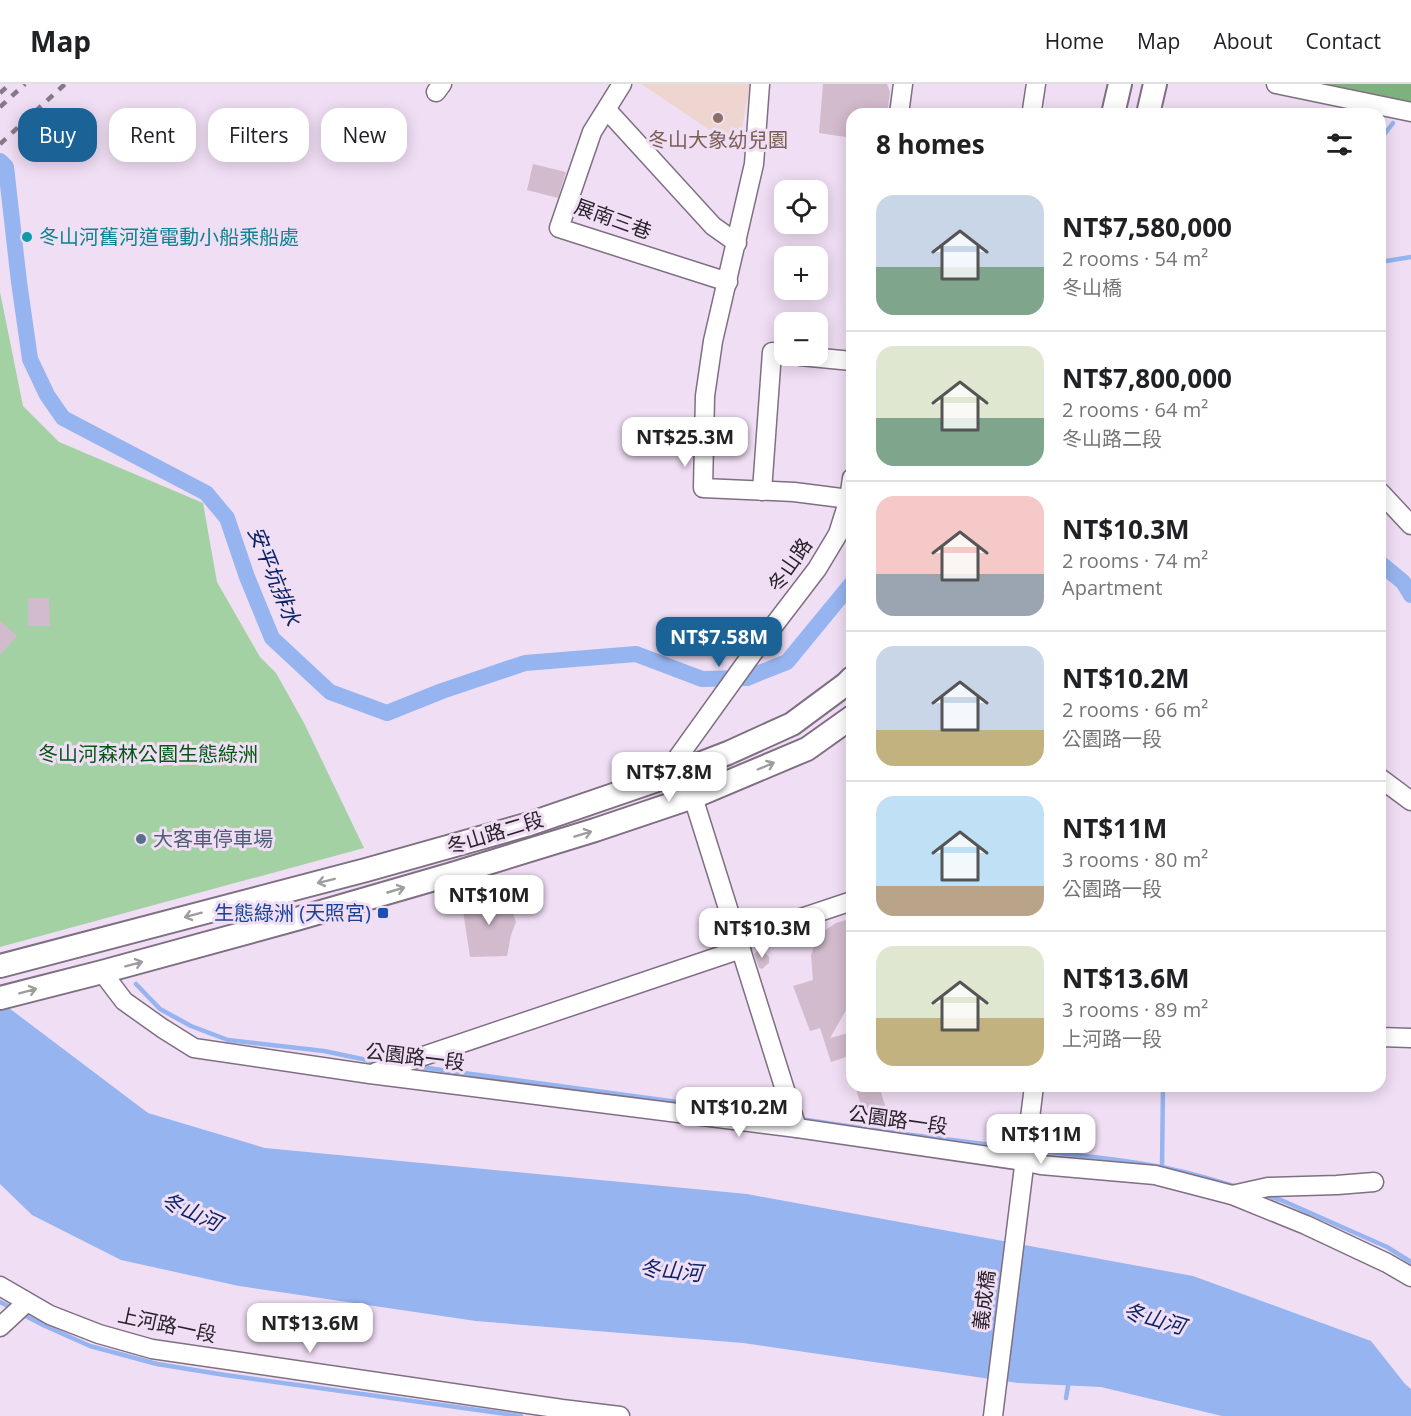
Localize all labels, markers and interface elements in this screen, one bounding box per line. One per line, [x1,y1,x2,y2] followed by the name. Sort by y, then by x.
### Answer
[30,22,91,60] text: Map
[1045,27,1104,55] text: Home
[1137,27,1180,55] text: Map
[1213,27,1273,55] text: About
[1306,27,1381,55] text: Contact
[18,108,97,162] chip: Buy
[109,108,196,162] chip: Rent
[208,108,309,162] chip: Filters
[321,108,407,162] chip: New
[711,111,725,125] marker: 冬山大象幼兒園
[648,126,788,153] place label: 冬山大象幼兒園
[876,126,985,162] text: 8 homes
[1323,128,1356,161] icon: filters
[774,180,828,366] map controls
[774,180,828,234] button: locate
[571,192,655,245] street label: 展南三巷
[1062,209,1232,245] text: NT$7,580,000
[924,219,996,291] icon: home
[39,223,299,250] place label: 冬山河舊河道電動小船乘船處
[20,230,34,244] marker: 冬山河舊河道電動小船乘船處
[1062,245,1208,272] text: 2 rooms · 54 m²
[774,246,828,300] button: +
[1062,274,1122,301] text: 冬山橋
[774,312,828,366] button: −
[1062,360,1232,396] text: NT$7,800,000
[924,370,996,442] icon: home
[1062,396,1208,423] text: 2 rooms · 64 m²
[623,417,747,468] pin: NT$25.3M
[636,423,734,450] text: NT$25.3M
[1062,425,1162,452] text: 冬山路二段
[1062,511,1190,547] text: NT$10.3M
[924,520,996,592] icon: home
[242,522,308,630] water label: 安平坑排水
[761,532,818,597] street label: 冬山路
[1062,547,1208,574] text: 2 rooms · 74 m²
[1062,574,1162,601] text: Apartment
[657,617,781,668] pin: NT$7.58M
[670,623,768,650] text: NT$7.58M
[1062,660,1190,696] text: NT$10.2M
[924,670,996,742] icon: home
[1062,696,1208,723] text: 2 rooms · 66 m²
[1062,725,1162,752] text: 公園路一段
[38,740,258,767] park label: 冬山河森林公園生態綠洲
[614,752,724,803] pin: NT$7.8M
[626,758,712,785] text: NT$7.8M
[756,760,774,771] one-way arrow
[443,805,547,860] street label: 冬山路二段
[1062,810,1167,846] text: NT$11M
[924,820,996,892] icon: home
[153,825,273,852] place label: 大客車停車場
[573,828,592,839] one-way arrow
[134,832,148,846] marker: 大客車停車場
[1062,846,1208,873] text: 3 rooms · 80 m²
[316,875,335,887] one-way arrow
[440,875,538,926] pin: NT$10M
[1062,875,1162,902] text: 公園路一段
[448,881,530,908] text: NT$10M
[386,884,405,895] one-way arrow
[214,899,371,926] place label: 生態綠洲 (天照宮)
[376,906,390,920] marker: 生態綠洲 (天照宮)
[700,908,824,959] pin: NT$10.3M
[184,909,203,921] one-way arrow
[713,914,811,941] text: NT$10.3M
[124,957,143,969] one-way arrow
[1062,960,1190,996] text: NT$13.6M
[924,970,996,1042] icon: home
[18,984,37,996] one-way arrow
[1062,996,1208,1023] text: 3 rooms · 89 m²
[1062,1025,1162,1052] text: 上河路一段
[364,1037,466,1076] street label: 公園路一段
[677,1087,801,1138] pin: NT$10.2M
[690,1093,788,1120] text: NT$10.2M
[847,1099,949,1140] street label: 公園路一段
[992,1114,1090,1165] pin: NT$11M
[1000,1120,1082,1147] text: NT$11M
[157,1185,230,1238] water label: 冬山河
[638,1253,708,1287] water label: 冬山河
[966,1269,1001,1331] street label: 義成橋
[1120,1296,1192,1341] water label: 冬山河
[115,1301,219,1348] street label: 上河路一段
[248,1303,372,1354] pin: NT$13.6M
[261,1309,359,1336] text: NT$13.6M

